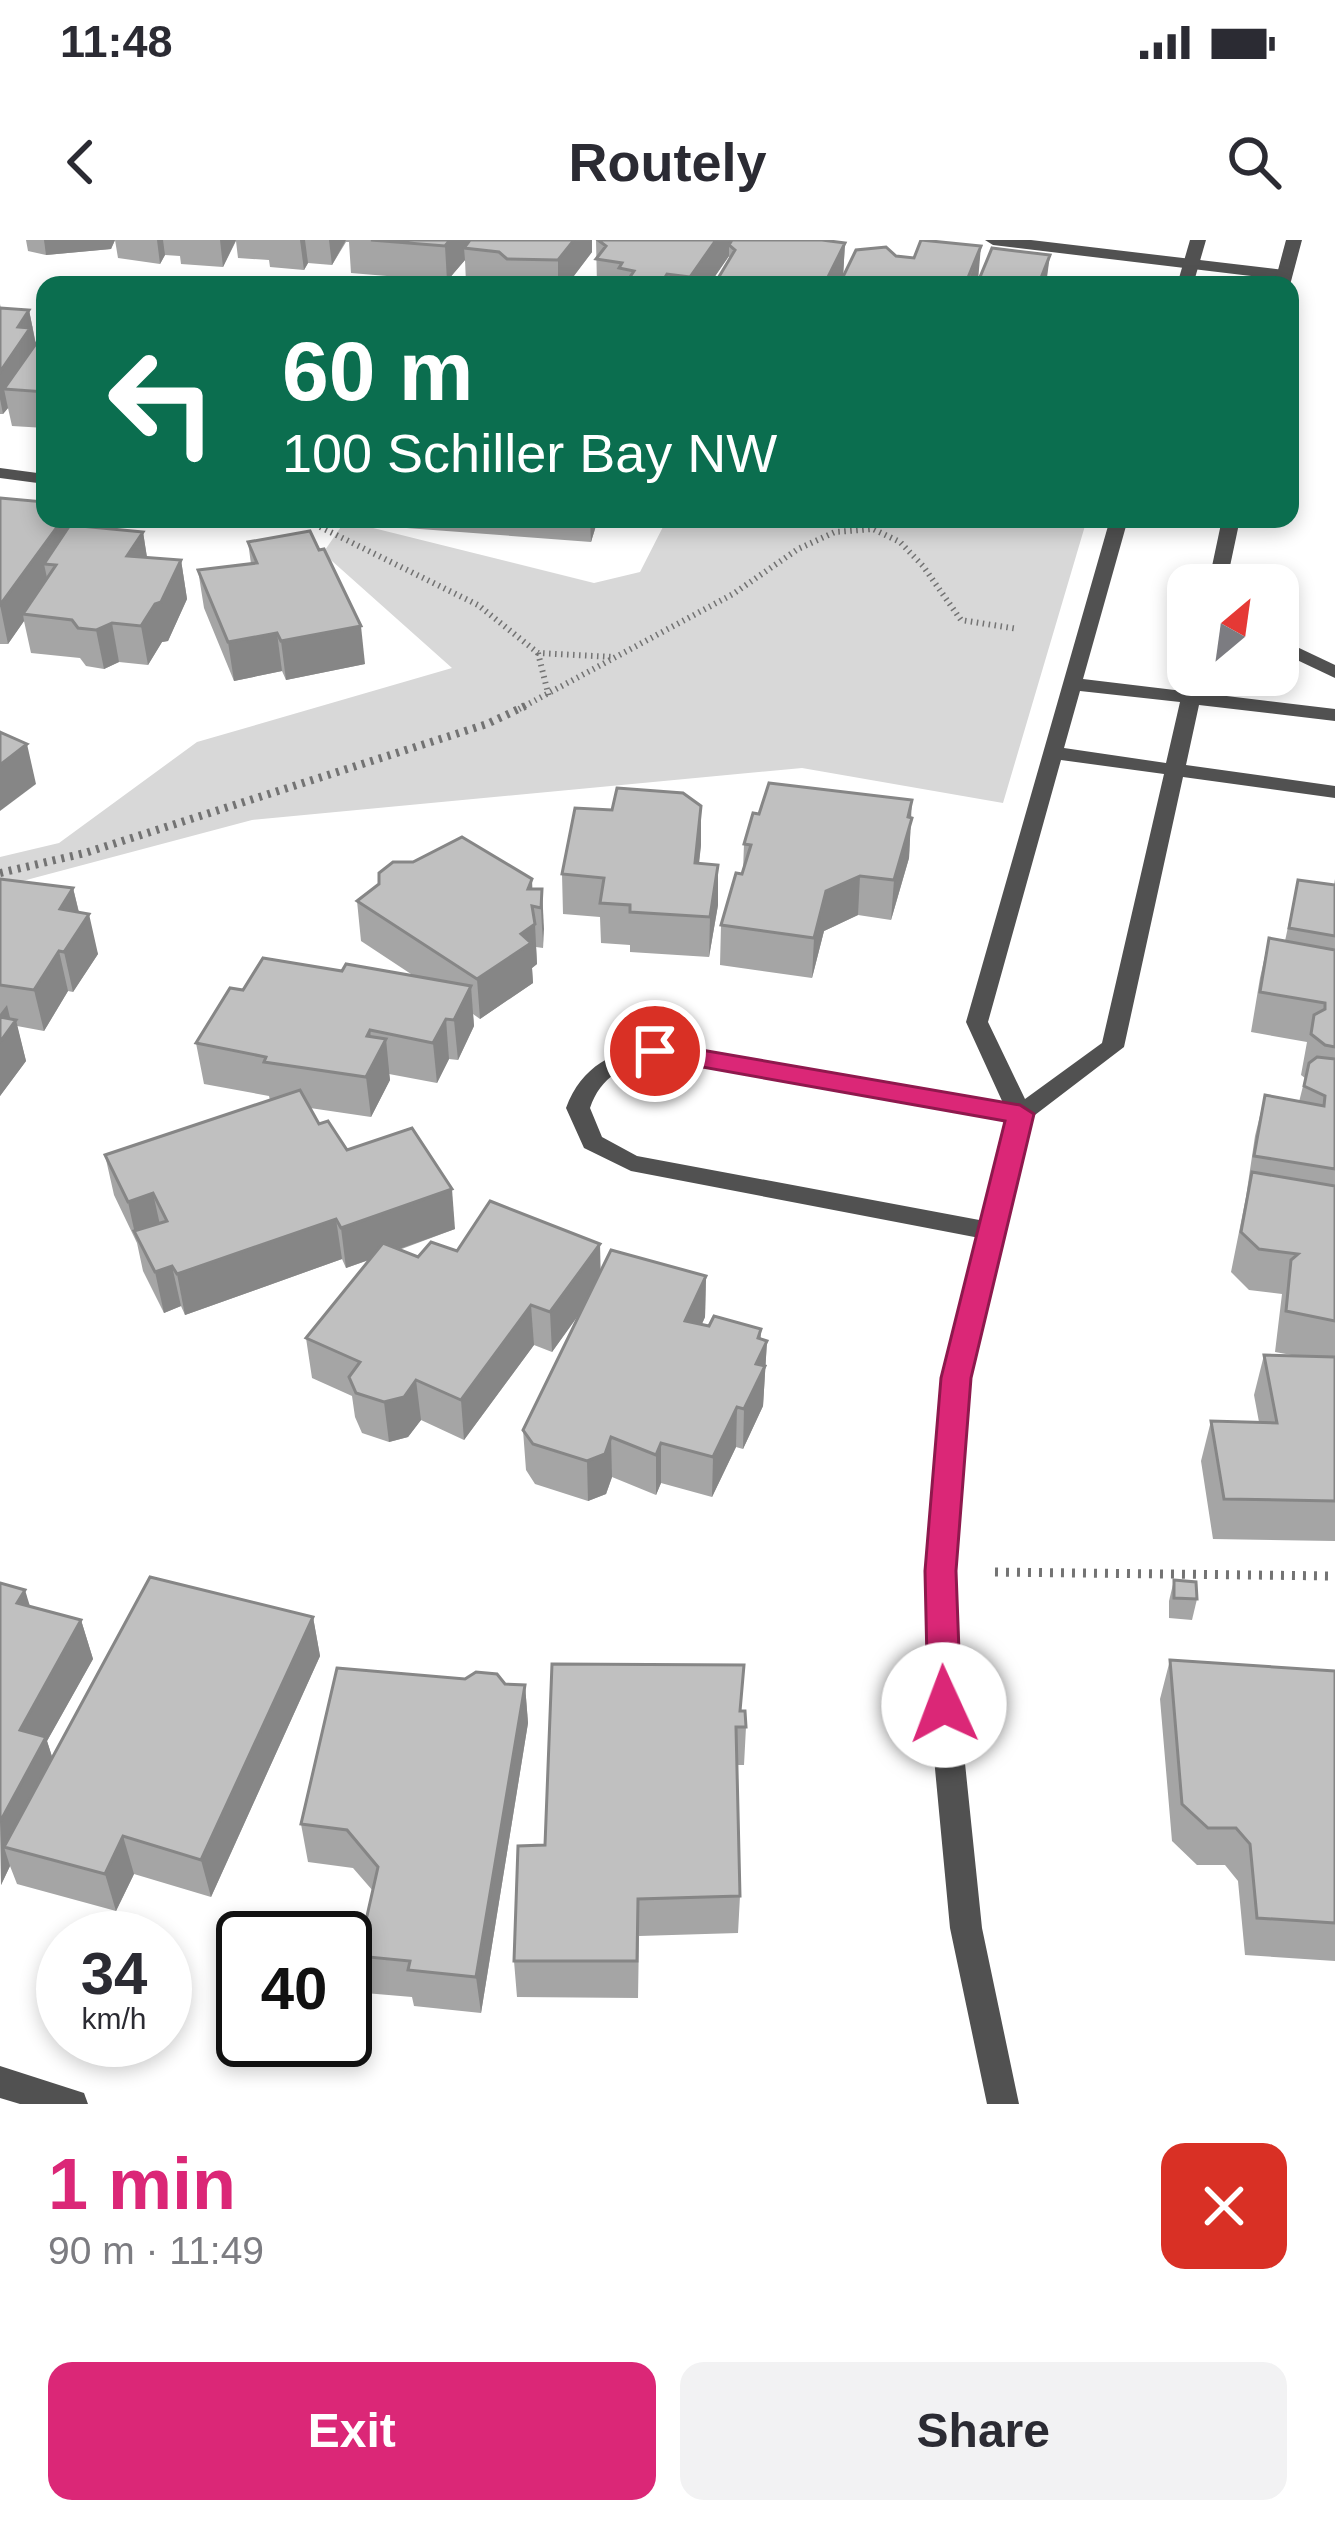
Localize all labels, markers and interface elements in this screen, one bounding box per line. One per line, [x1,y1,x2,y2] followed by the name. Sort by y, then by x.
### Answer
[60,16,173,67] text: 11:48
[48,129,114,195] icon: back
[1221,129,1287,195] icon: search
[568,132,767,192] text: Routely
[84,324,240,480] icon: left
[282,324,473,418] text: 60 m
[282,423,777,483] text: 100 Schiller Bay NW
[1167,564,1299,696] north arrow
[1167,564,1299,696] map controls
[604,1000,706,1102] pin
[622,1018,688,1084] icon: arrive
[881,1642,1007,1768] position arrow
[216,1911,372,2067] speed limit sign: 40
[81,1940,147,2007] text: 34
[81,2002,147,2035] text: km/h
[1161,2143,1287,2269] button: close
[48,2144,236,2224] text: 1 min
[48,2229,264,2272] text: 90 m · 11:49
[48,2362,656,2500] button: Exit
[680,2362,1287,2500] button: Share

